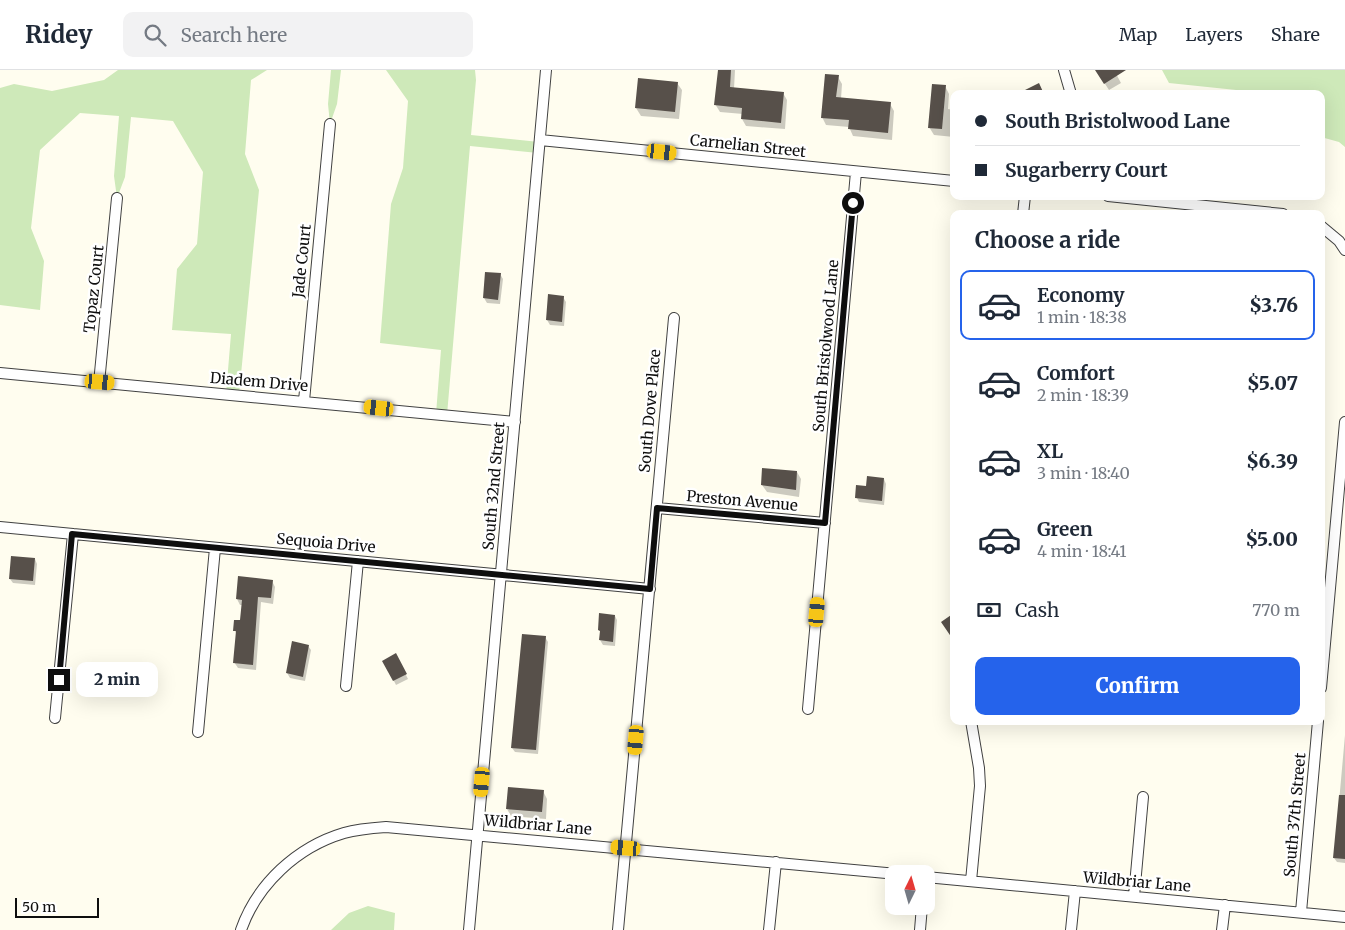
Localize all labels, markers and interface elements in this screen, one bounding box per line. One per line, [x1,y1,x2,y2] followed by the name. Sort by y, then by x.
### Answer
[123,12,473,57] search box
[25,19,93,50] text: Ridey
[141,21,169,49] icon: search
[181,23,287,47] text: Search here
[1119,23,1157,46] text: Map
[1185,23,1243,46] text: Layers
[1271,23,1320,46] text: Share
[1005,109,1230,133] text: South Bristolwood Lane
[689,130,807,161] street label: Carnelian Street
[646,143,677,161] car
[1005,158,1168,182] text: Sugarberry Court
[842,192,864,214] route start
[288,223,315,300] street label: Jade Court
[975,226,1120,254] text: Choose a ride
[79,244,108,334] street label: Topaz Court
[808,259,843,433] street label: South Bristolwood Lane
[977,283,1022,328] icon: car
[1037,283,1125,307] text: Economy
[1249,293,1298,317] text: $3.76
[1037,307,1127,327] text: 1 min · 18:38
[635,348,664,473] street label: South Dove Place
[977,361,1022,406] icon: car
[1037,361,1115,385] text: Comfort
[209,368,309,395] street label: Diadem Drive
[1247,371,1298,395] text: $5.07
[84,373,115,391] car
[1037,385,1129,405] text: 2 min · 18:39
[363,399,394,417] car
[478,421,509,551] street label: South 32nd Street
[977,439,1022,484] icon: car
[1037,439,1063,463] text: XL
[1246,449,1298,473] text: $6.39
[1037,463,1130,483] text: 3 min · 18:40
[686,486,799,515] street label: Preston Avenue
[977,517,1022,562] icon: car
[1037,517,1093,541] text: Green
[1245,527,1298,551] text: $5.00
[276,529,377,556] street label: Sequoia Drive
[1037,541,1127,561] text: 4 min · 18:41
[808,596,825,628] car
[975,596,1003,624] icon: cash
[1015,598,1059,622] text: Cash
[1252,600,1300,620] text: 770 m
[975,657,1300,715] button: Confirm
[76,662,159,698] callout: 2 min
[48,669,70,691] route end
[94,669,140,689] text: 2 min
[627,724,644,756] car
[1280,752,1309,878] street label: South 37th Street
[473,766,490,798] car
[483,810,593,839] street label: Wildbriar Lane
[610,839,641,857] car
[885,865,935,915] north arrow
[885,865,935,915] map controls
[1082,867,1192,896] street label: Wildbriar Lane
[15,895,99,918] scale bar
[22,898,56,916] text: 50 m

